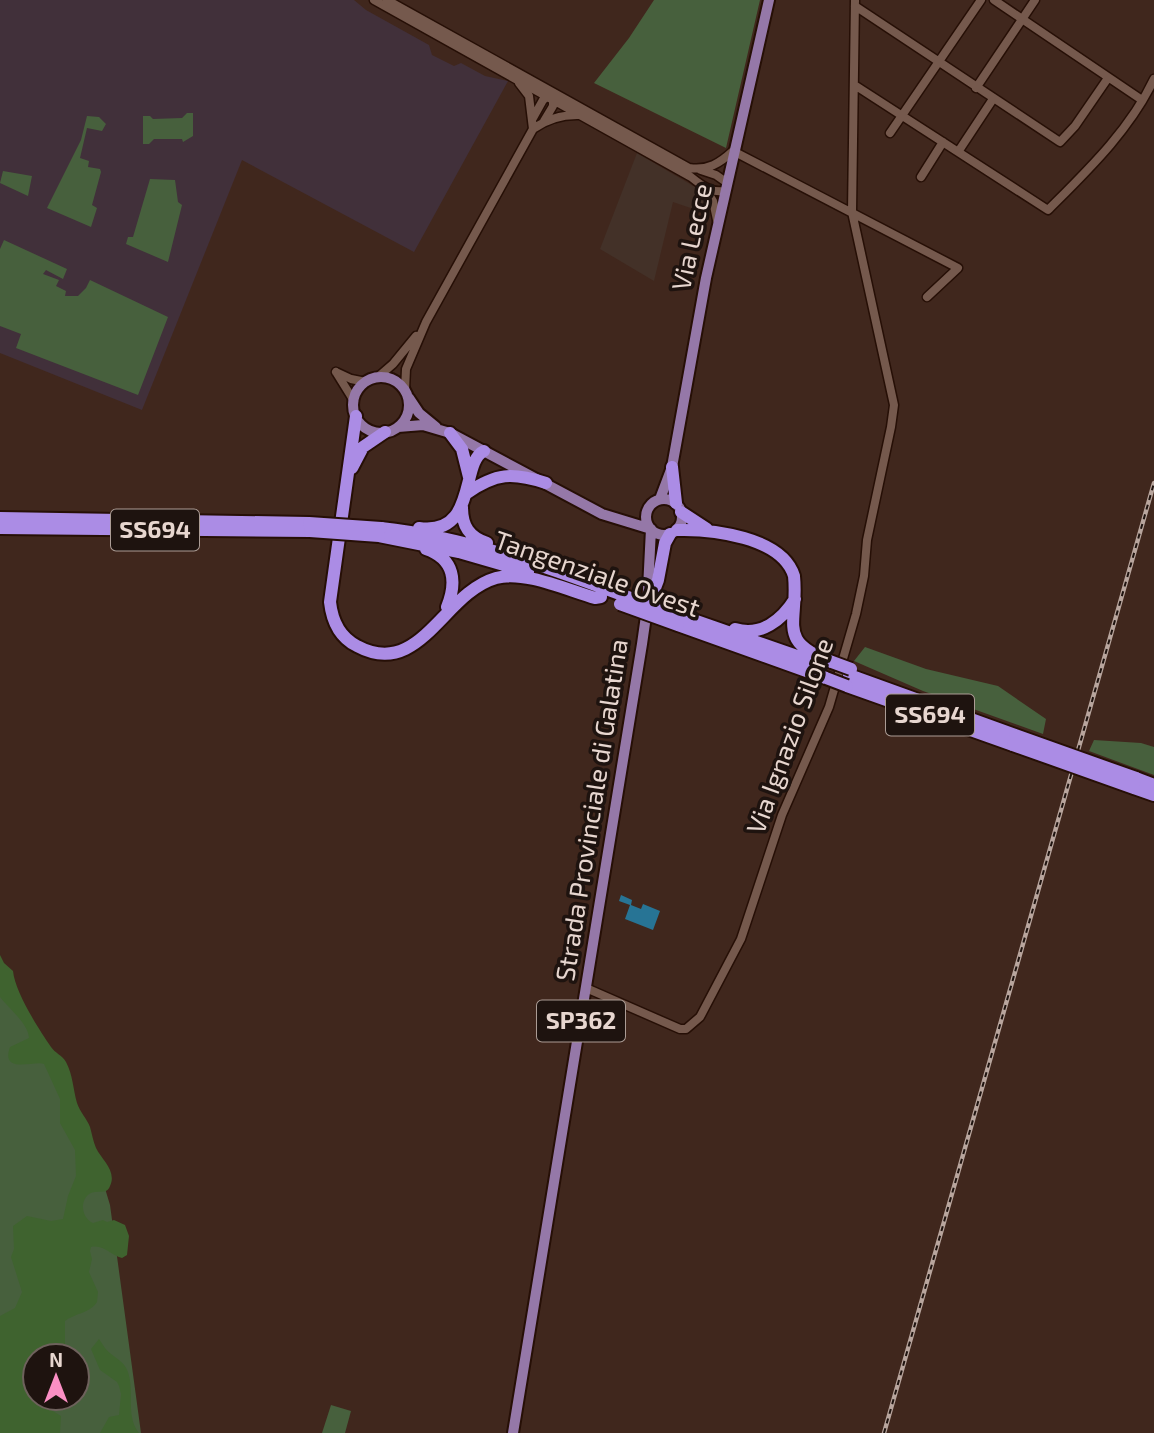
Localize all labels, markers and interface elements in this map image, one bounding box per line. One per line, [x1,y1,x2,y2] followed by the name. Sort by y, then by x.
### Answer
[664,180,717,293] street label: Via Lecce
[111,509,199,550] road number: SS694
[491,523,704,622] street label: Tangenziale Ovest
[739,633,838,838] street label: Via Ignazio Silone
[548,637,633,983] street label: Strada Provinciale di Galatina
[886,694,974,736] road number: SS694
[537,1001,625,1042] road number: SP362
[21,1342,91,1412] north arrow
[49,1348,63,1371] text: N

